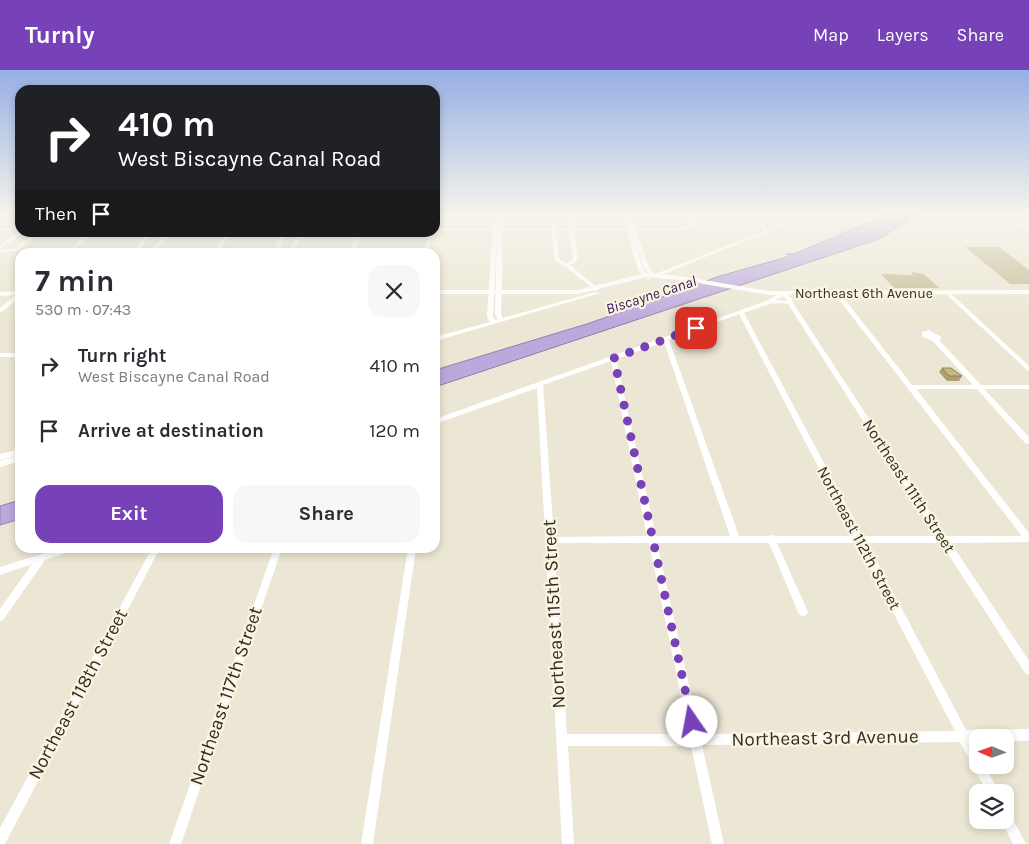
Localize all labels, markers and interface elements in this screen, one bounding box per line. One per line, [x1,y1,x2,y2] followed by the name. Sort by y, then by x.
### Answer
[25,21,95,49] text: Turnly
[813,24,849,46] text: Map
[877,24,929,46] text: Layers
[957,24,1004,46] text: Share
[118,104,216,145] text: 410 m
[35,105,100,170] icon: right
[118,146,382,172] text: West Biscayne Canal Road
[87,200,115,228] icon: arrive
[35,203,77,225] text: Then
[35,263,115,299] text: 7 min
[368,265,420,317] button: close
[603,272,699,318] water label: Biscayne Canal
[795,285,933,302] street label: Northeast 6th Avenue
[35,300,131,319] text: 530 m · 07:43
[675,307,717,349] pin
[682,314,710,342] icon: arrive
[78,345,167,367] text: Turn right
[35,352,63,380] icon: right
[370,355,420,377] text: 410 m
[78,367,270,386] text: West Biscayne Canal Road
[859,416,959,556] street label: Northeast 111th Street
[35,417,63,445] icon: arrive
[78,420,264,442] text: Arrive at destination
[369,420,420,442] text: 120 m
[813,463,905,613] street label: Northeast 112th Street
[35,485,223,543] button: Exit
[233,485,420,543] button: Share
[538,519,570,709] street label: Northeast 115th Street
[185,604,267,788] street label: Northeast 117th Street
[24,605,132,783] street label: Northeast 118th Street
[665,695,717,747] position arrow
[731,725,919,751] street label: Northeast 3rd Avenue
[969,729,1014,774] north arrow
[969,729,1014,829] map controls
[969,784,1014,829] button: layers

